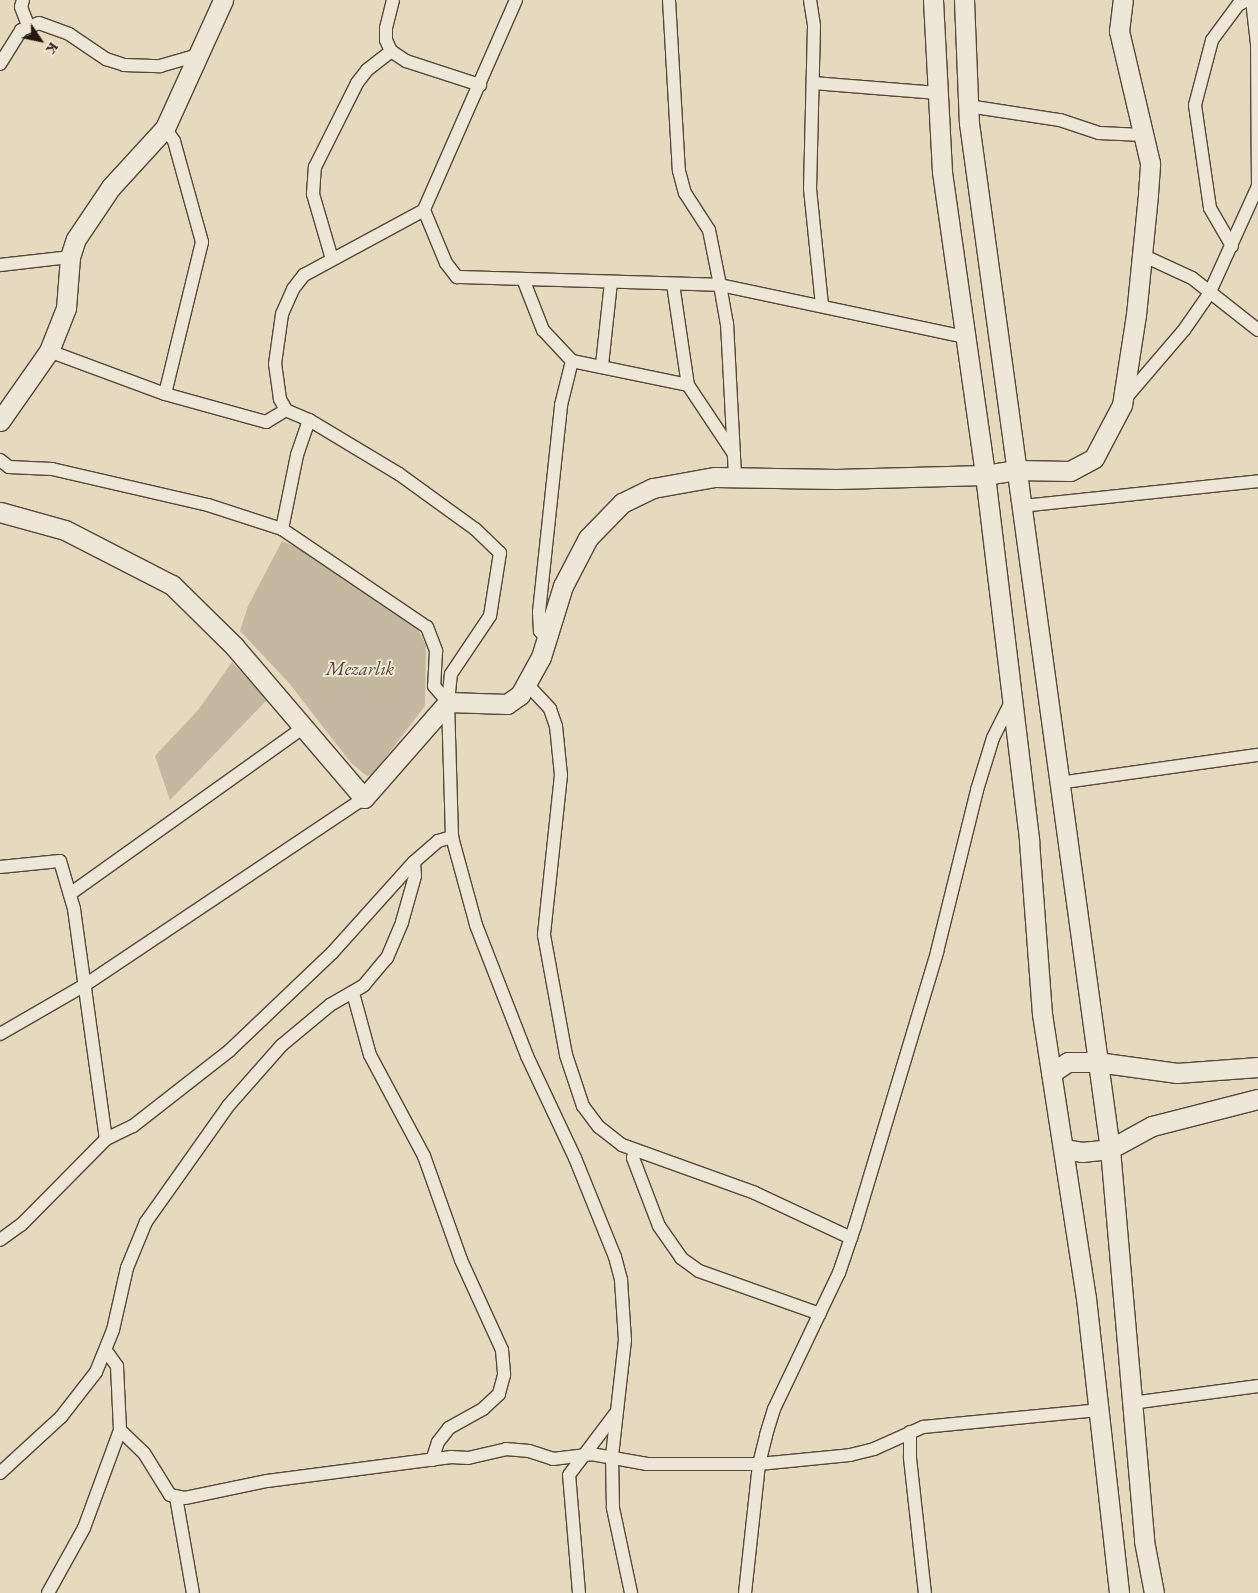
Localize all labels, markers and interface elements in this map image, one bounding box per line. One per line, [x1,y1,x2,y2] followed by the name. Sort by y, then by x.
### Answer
[15,15,65,65] north arrow
[42,39,63,58] text: K
[326,658,394,680] park label: Mezarlık

